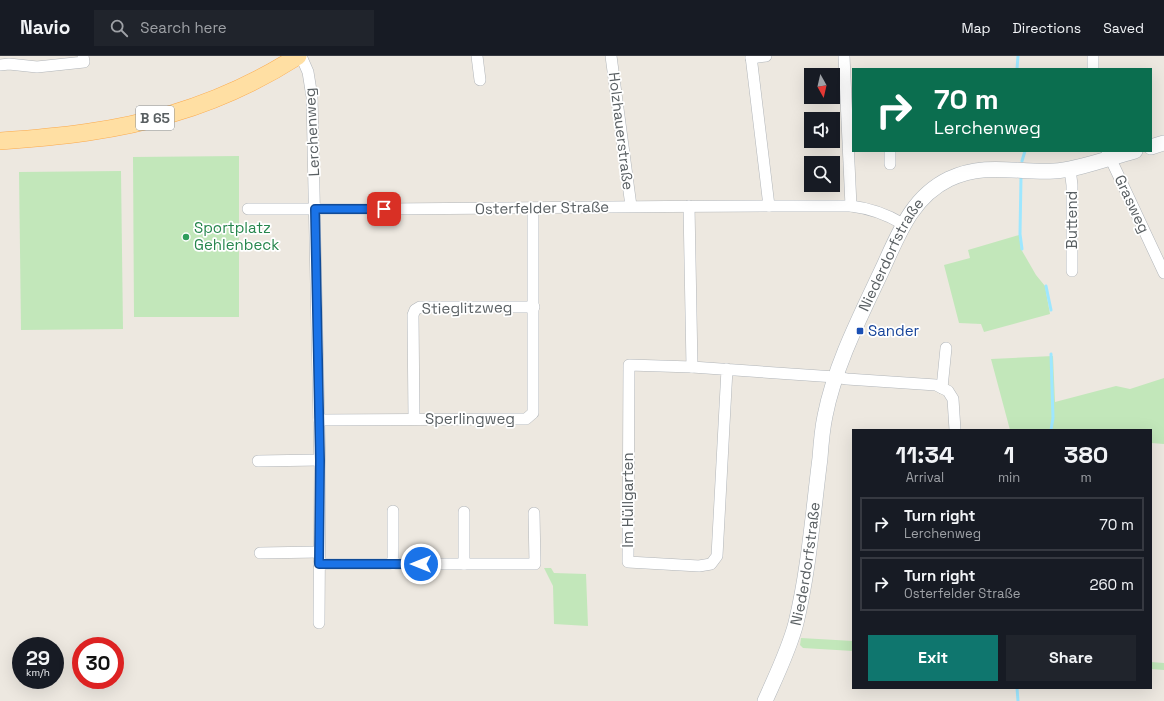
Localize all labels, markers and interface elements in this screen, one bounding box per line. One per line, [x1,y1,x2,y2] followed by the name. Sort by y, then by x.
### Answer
[94,10,374,46] search box
[20,15,70,40] text: Navio
[108,17,130,39] icon: search
[140,18,227,37] text: Search here
[961,19,991,37] text: Map
[1013,19,1081,37] text: Directions
[1103,19,1144,37] text: Saved
[804,68,840,104] north arrow
[804,68,840,192] map controls
[605,71,638,191] street label: Holzhauerstraße
[934,81,999,117] text: 70 m
[868,84,920,136] icon: right
[300,87,323,177] street label: Lerchenweg
[136,106,174,130] road number: B 65
[804,112,840,148] button: sound
[934,116,1041,139] text: Lerchenweg
[804,156,840,192] button: search
[1111,172,1154,236] street label: Grasweg
[1062,191,1081,249] street label: Buttend
[367,192,401,226] pin
[854,194,928,314] street label: Niederdorfstraße
[475,197,609,218] street label: Osterfelder Straße
[373,198,395,220] icon: arrive
[194,218,279,254] place label: Sportplatz Gehlenbeck
[181,232,191,242] marker: Sportplatz Gehlenbeck
[421,297,513,318] street label: Stieglitzweg
[868,321,920,340] place label: Sander
[855,326,865,336] marker: Sander
[425,409,515,428] street label: Sperlingweg
[896,439,954,470] text: 11:34
[1004,439,1015,470] text: 1
[1064,439,1108,470] text: 380
[618,452,637,548] street label: Im Hüllgarten
[906,469,944,486] text: Arrival
[998,469,1020,486] text: min
[1081,469,1092,486] text: m
[786,501,824,627] street label: Niederdorfstraße
[904,506,975,525] text: Turn right
[870,513,892,535] icon: right
[1099,515,1134,534] text: 70 m
[904,525,981,542] text: Lerchenweg
[400,543,442,585] position arrow
[904,566,975,585] text: Turn right
[870,573,892,595] icon: right
[1089,575,1134,594] text: 260 m
[904,585,1020,602] text: Osterfelder Straße
[868,635,998,681] button: Exit
[1006,635,1136,681] button: Share
[72,637,124,689] speed limit sign: 30
[26,645,50,671] text: 29
[26,666,50,679] text: km/h

